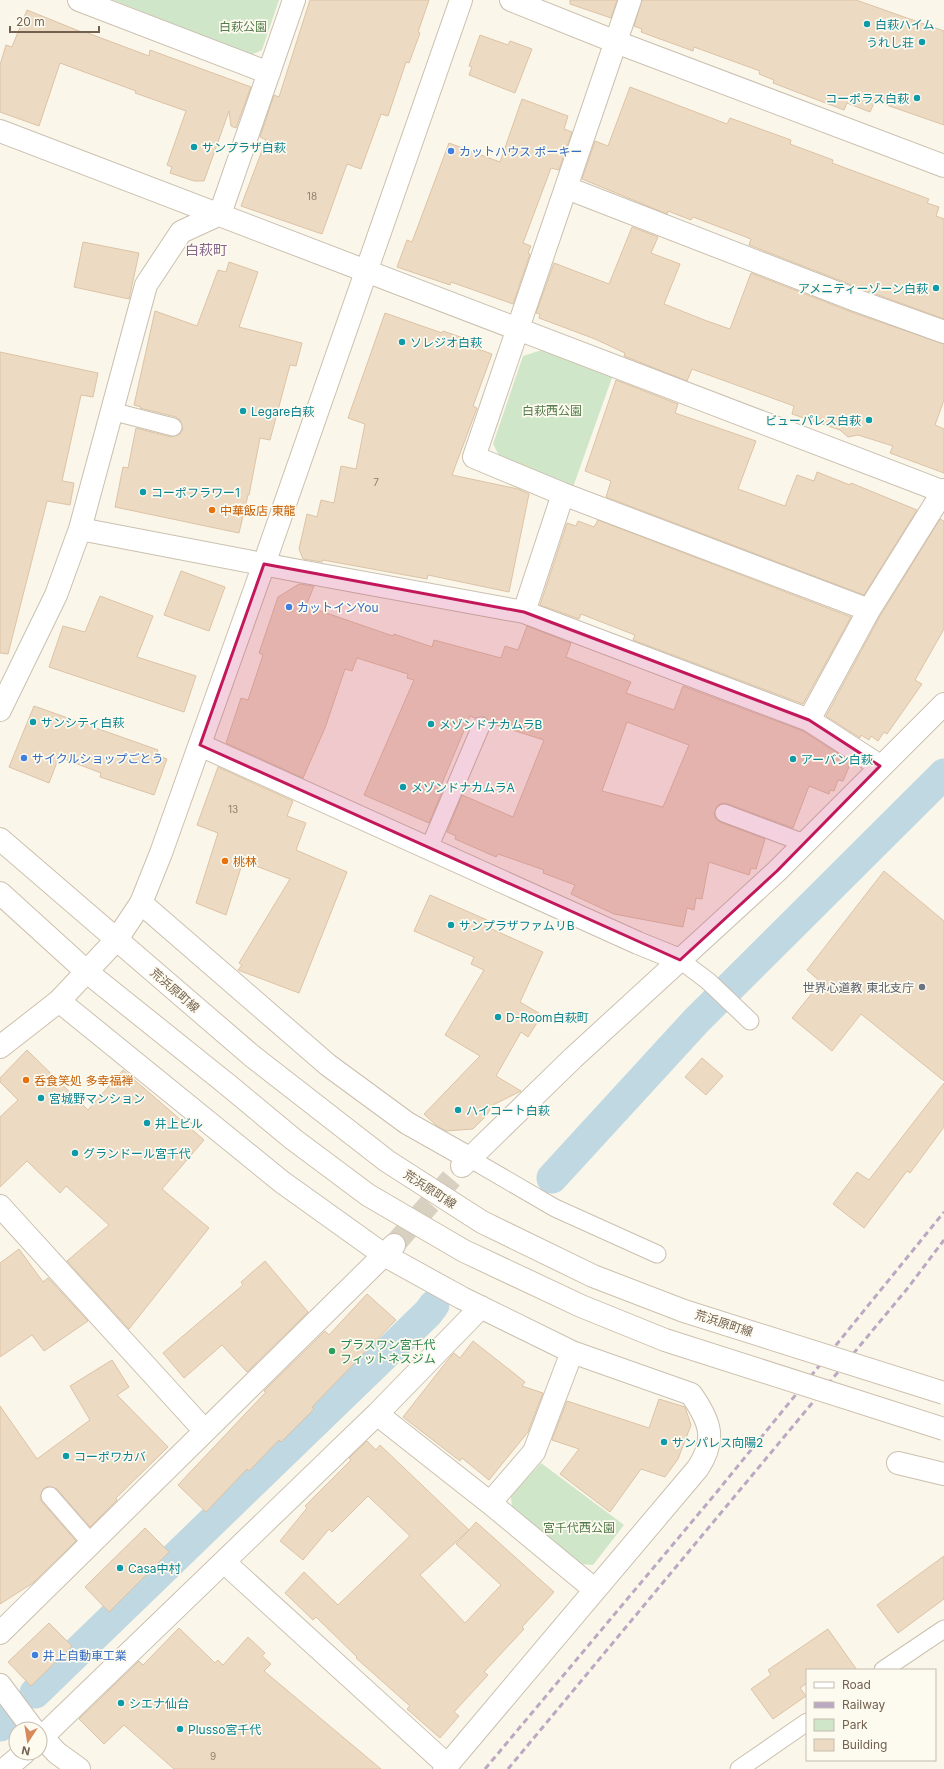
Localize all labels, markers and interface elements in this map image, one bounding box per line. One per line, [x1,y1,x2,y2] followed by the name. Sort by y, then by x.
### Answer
[10,8,99,34] scale bar
[16,14,45,29] text: 20 m
[875,17,935,32] place label: 白萩ハイム
[219,19,267,34] park label: 白萩公園
[862,19,872,29] marker: 白萩ハイム
[866,35,914,50] place label: うれし荘
[917,37,927,47] marker: うれし荘
[825,91,909,106] place label: コーポラス白萩
[912,93,922,103] marker: コーポラス白萩
[202,140,286,155] place label: サンプラザ白萩
[189,142,199,152] marker: サンプラザ白萩
[459,144,582,159] place label: カットハウス ポーキー
[446,146,456,156] marker: カットハウス ポーキー
[307,190,317,202] house number: 18
[185,241,227,258] district label: 白萩町
[798,281,928,296] place label: アメニティーゾーン白萩
[931,283,941,293] marker: アメニティーゾーン白萩
[410,335,482,350] place label: ソレジオ白萩
[397,337,407,347] marker: ソレジオ白萩
[522,403,582,418] park label: 白萩西公園
[251,404,314,419] place label: Legare白萩
[238,406,248,416] marker: Legare白萩
[765,413,861,428] place label: ビューパレス白萩
[864,415,874,425] marker: ビューパレス白萩
[373,476,379,488] house number: 7
[151,485,240,500] place label: コーポフラワー1
[138,487,148,497] marker: コーポフラワー1
[220,503,295,518] place label: 中華飯店 東龍
[207,505,217,515] marker: 中華飯店 東龍
[297,600,379,615] place label: カットインYou
[284,602,294,612] marker: カットインYou
[41,715,124,730] place label: サンシティ白萩
[28,717,38,727] marker: サンシティ白萩
[439,717,542,732] place label: メゾンドナカムラB
[426,719,436,729] marker: メゾンドナカムラB
[32,751,163,766] place label: サイクルショップごとう
[801,752,873,767] place label: アーバン白萩
[19,753,29,763] marker: サイクルショップごとう
[788,754,798,764] marker: アーバン白萩
[411,780,515,795] place label: メゾンドナカムラA
[398,782,408,792] marker: メゾンドナカムラA
[228,803,238,815] house number: 13
[233,854,257,869] place label: 桃林
[220,856,230,866] marker: 桃林
[459,918,575,933] place label: サンプラザファムリB
[446,920,456,930] marker: サンプラザファムリB
[147,965,203,1015] street label: 荒浜原町線
[803,980,914,995] place label: 世界心道教 東北支庁
[917,982,927,992] marker: 世界心道教 東北支庁
[506,1010,589,1025] place label: D-Room白萩町
[493,1012,503,1022] marker: D-Room白萩町
[34,1073,133,1088] place label: 呑食笑処 多幸福禅
[21,1075,31,1085] marker: 呑食笑処 多幸福禅
[49,1091,145,1106] place label: 宮城野マンション
[36,1093,46,1103] marker: 宮城野マンション
[466,1103,550,1118] place label: ハイコート白萩
[453,1105,463,1115] marker: ハイコート白萩
[155,1116,203,1131] place label: 井上ビル
[142,1118,152,1128] marker: 井上ビル
[83,1146,191,1161] place label: グランドール宮千代
[70,1148,80,1158] marker: グランドール宮千代
[401,1166,459,1212] street label: 荒浜原町線
[693,1307,755,1339] street label: 荒浜原町線
[340,1337,436,1366] place label: プラスワン宮千代 フィットネスジム
[327,1346,337,1356] marker: プラスワン宮千代 フィットネスジム
[672,1435,763,1450] place label: サンパレス向陽2
[659,1437,669,1447] marker: サンパレス向陽2
[74,1449,146,1464] place label: コーポワカバ
[61,1451,71,1461] marker: コーポワカバ
[543,1520,615,1535] park label: 宮千代西公園
[128,1561,182,1576] place label: Casa中村
[115,1563,125,1573] marker: Casa中村
[43,1648,127,1663] place label: 井上自動車工業
[30,1650,40,1660] marker: 井上自動車工業
[806,1669,936,1761] legend
[842,1677,871,1692] text: Road
[129,1696,189,1711] place label: シエナ仙台
[842,1697,886,1712] text: Railway
[116,1698,126,1708] marker: シエナ仙台
[842,1717,868,1732] text: Park
[8,1721,48,1761] north arrow
[188,1722,262,1737] place label: Plusso宮千代
[175,1724,185,1734] marker: Plusso宮千代
[842,1737,887,1752] text: Building
[20,1743,31,1759] text: N
[210,1750,216,1762] house number: 9

